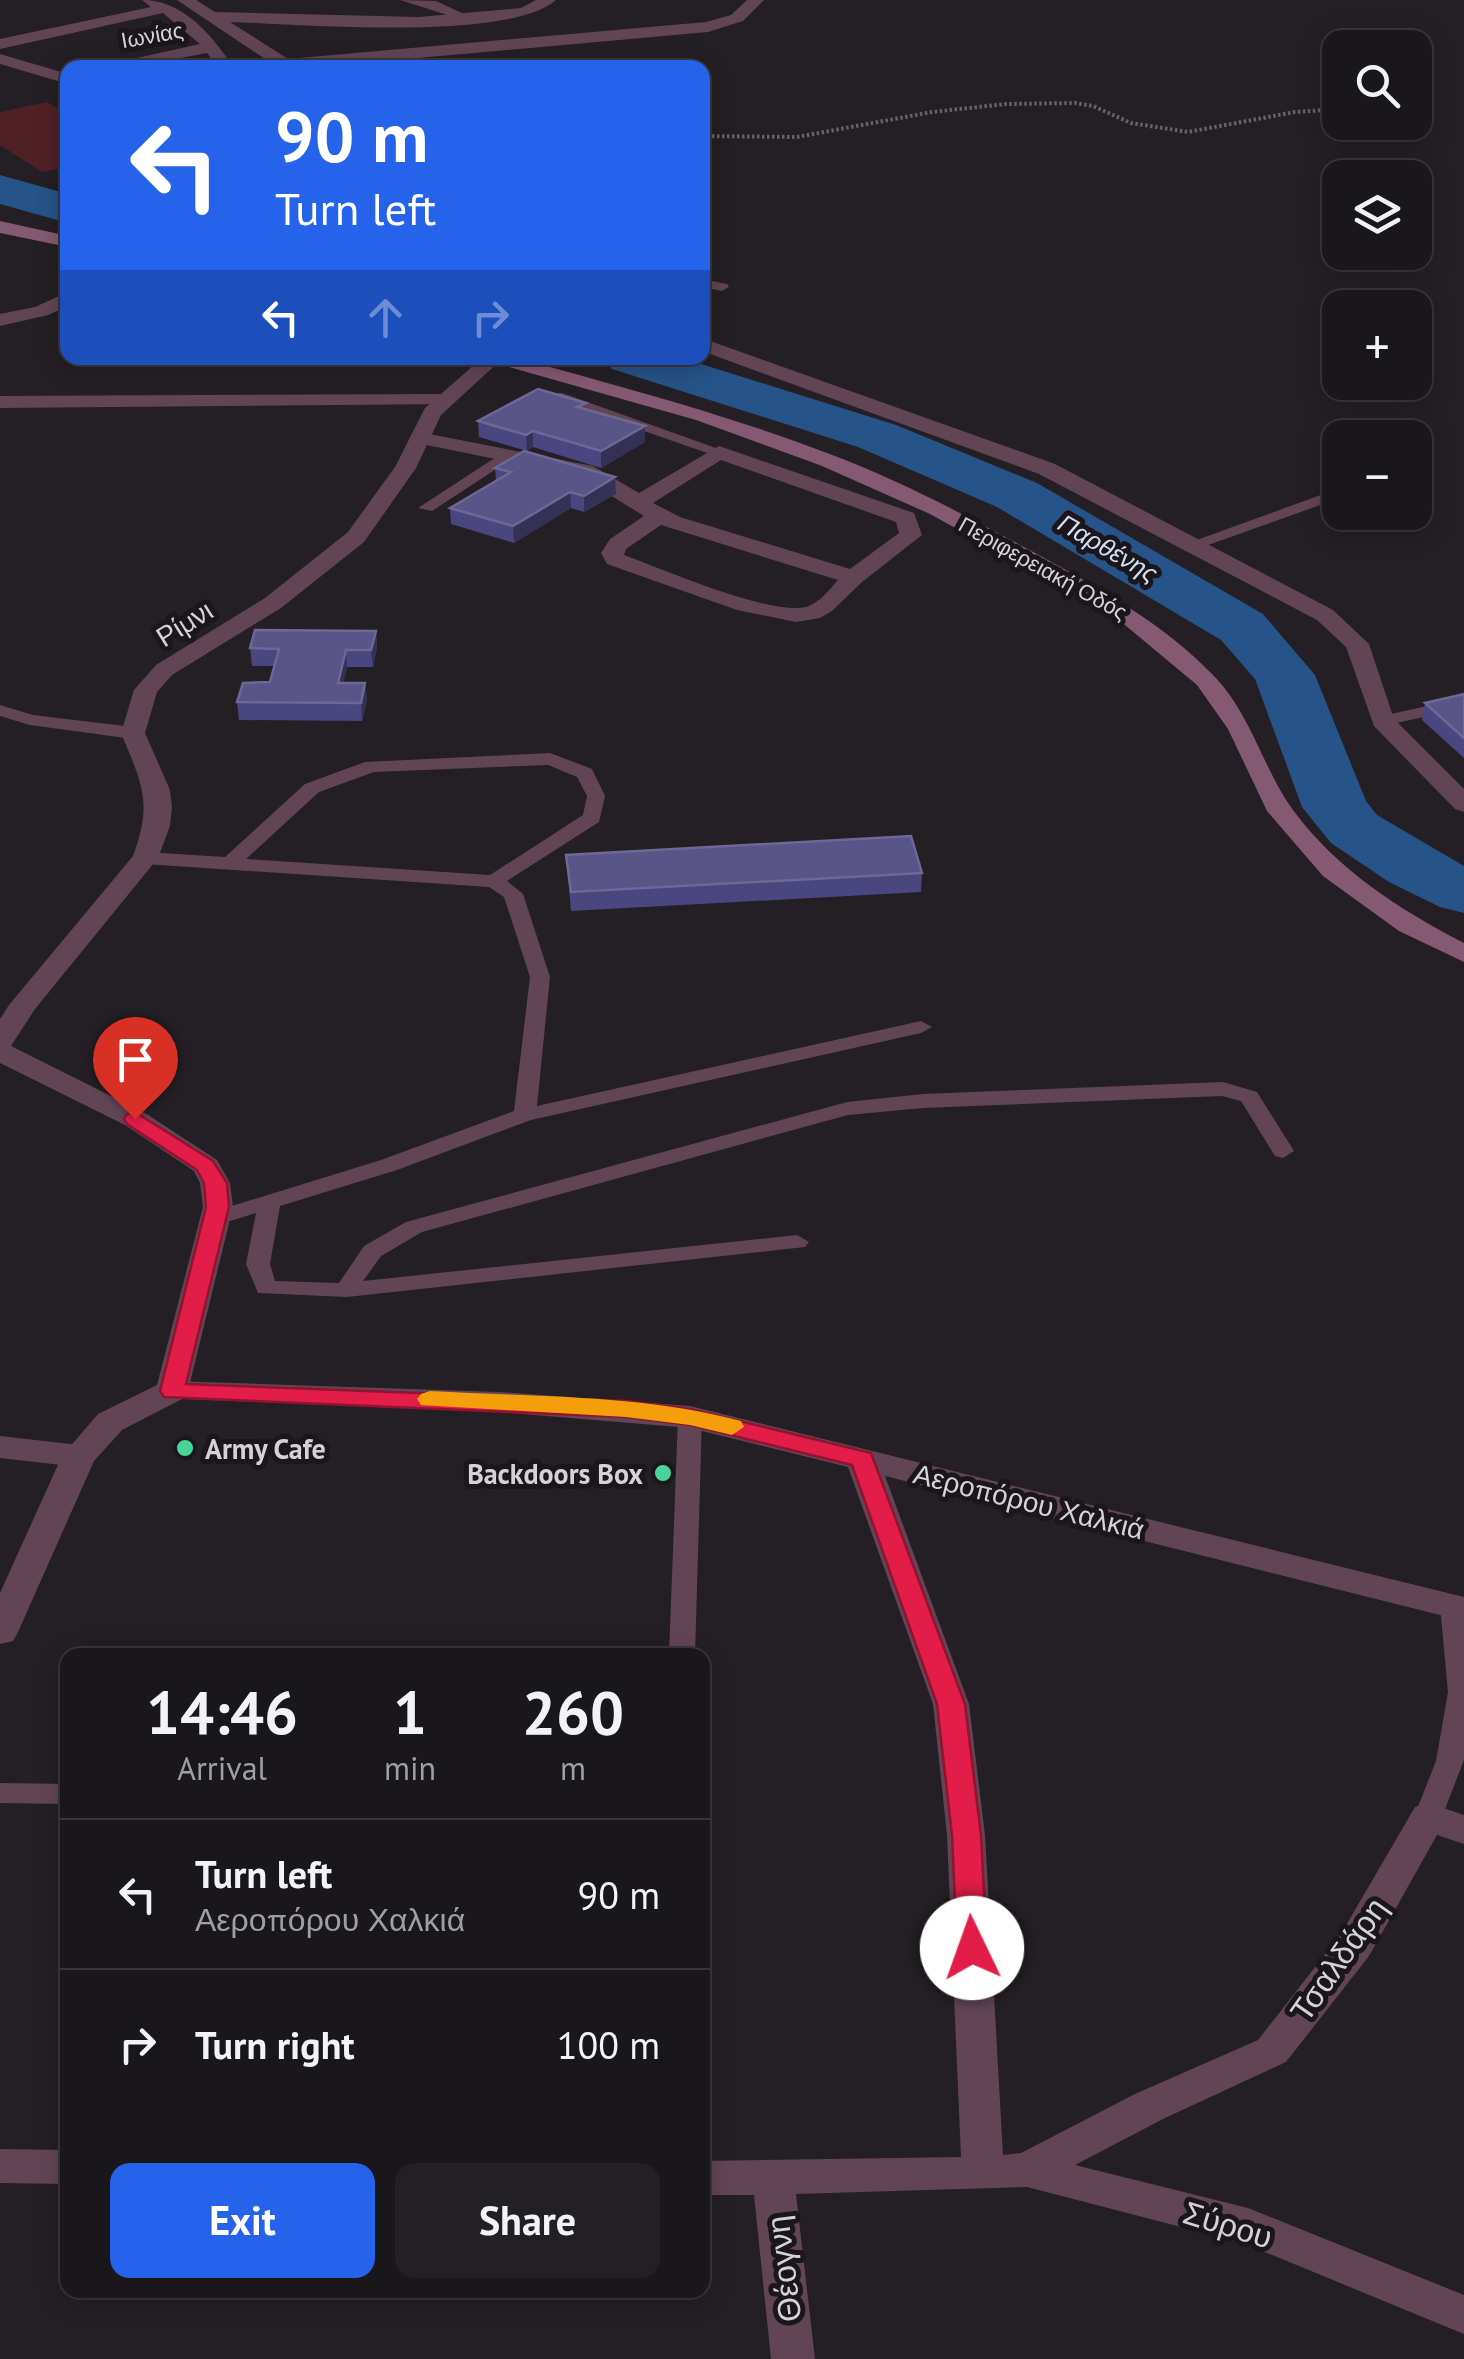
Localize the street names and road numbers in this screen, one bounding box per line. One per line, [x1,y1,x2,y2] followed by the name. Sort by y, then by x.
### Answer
[119,16,185,54] street label: Ιωνίας
[954,510,1132,626] street label: Περιφερειακή Οδός
[149,591,219,655] street label: Ρίμνι
[910,1454,1148,1548] street label: Αεροπόρου Χαλκιά
[1280,1889,1396,2029] street label: Τσαλδάρη
[1178,2191,1278,2257] street label: Σύρου
[756,2213,810,2325] street label: Θέογνη

